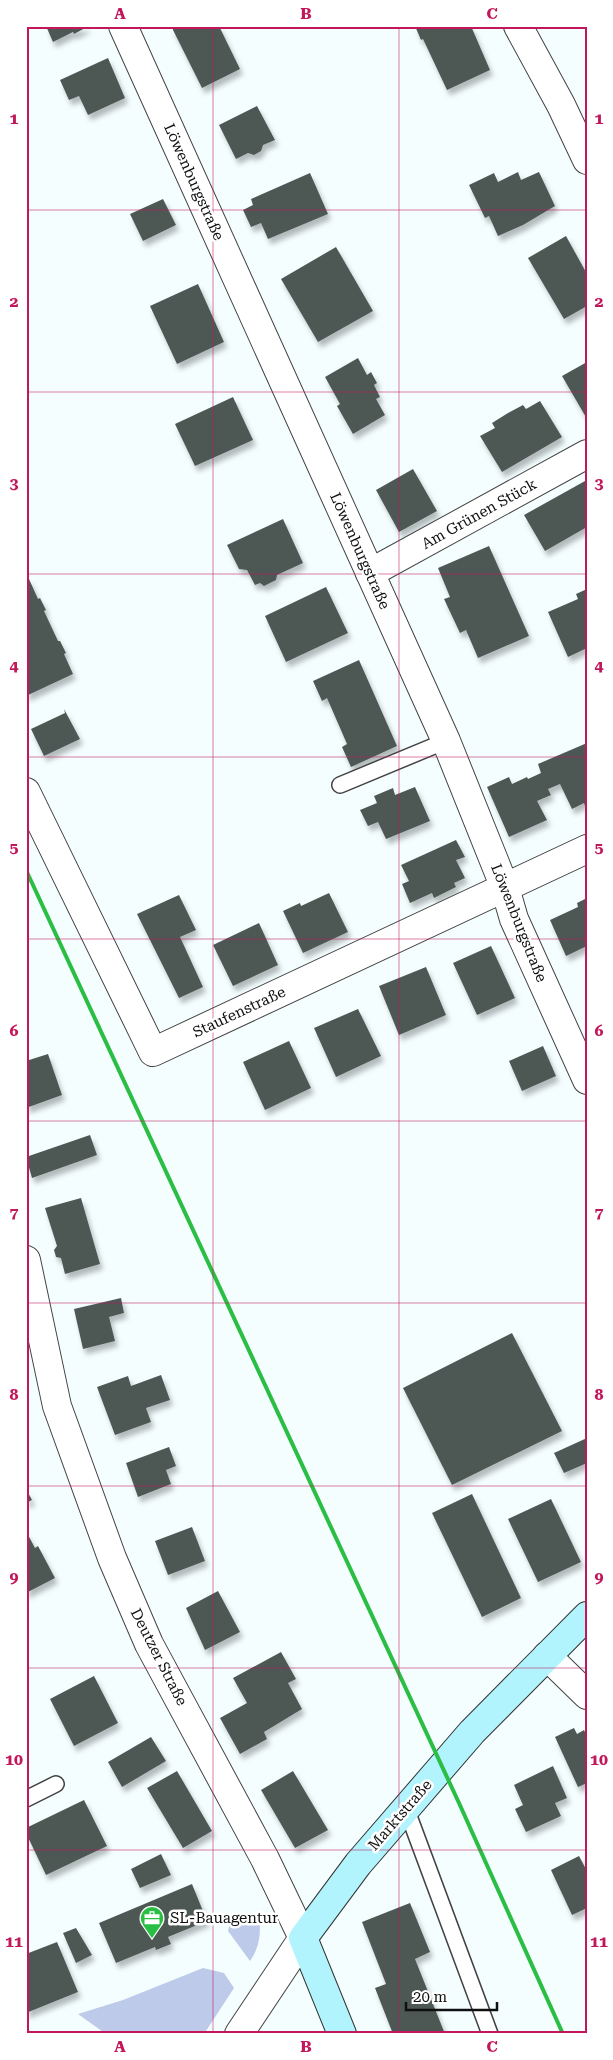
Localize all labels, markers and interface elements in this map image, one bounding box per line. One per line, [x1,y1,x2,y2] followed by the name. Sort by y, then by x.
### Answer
[114,4,126,23] text: A
[300,4,312,23] text: B
[486,4,498,23] text: C
[10,109,19,128] text: 1
[595,109,604,128] text: 1
[160,121,228,243] street label: Löwenburgstraße
[10,292,19,311] text: 2
[595,292,604,311] text: 2
[10,474,19,493] text: 3
[595,474,604,493] text: 3
[418,475,540,553] street label: Am Grünen Stück
[326,490,394,612] street label: Löwenburgstraße
[10,656,19,675] text: 4
[595,656,604,675] text: 4
[10,838,19,857] text: 5
[595,838,604,857] text: 5
[487,861,551,985] street label: Löwenburgstraße
[190,983,288,1041] street label: Staufenstraße
[10,1021,19,1040] text: 6
[595,1021,604,1040] text: 6
[10,1203,19,1222] text: 7
[595,1203,604,1222] text: 7
[10,1385,19,1404] text: 8
[595,1385,604,1404] text: 8
[10,1568,19,1587] text: 9
[595,1568,604,1587] text: 9
[127,1605,191,1709] street label: Deutzer Straße
[5,1750,23,1769] text: 10
[590,1750,608,1769] text: 10
[364,1776,436,1854] street label: Marktstraße
[139,1905,165,1939] office icon: SL-Bauagentur
[170,1909,278,1927] place label: SL-Bauagentur
[5,1932,23,1951] text: 11
[590,1932,608,1951] text: 11
[406,1980,497,2012] scale bar
[413,1988,448,2006] text: 20 m
[114,2037,126,2056] text: A
[300,2037,312,2056] text: B
[486,2037,498,2056] text: C

